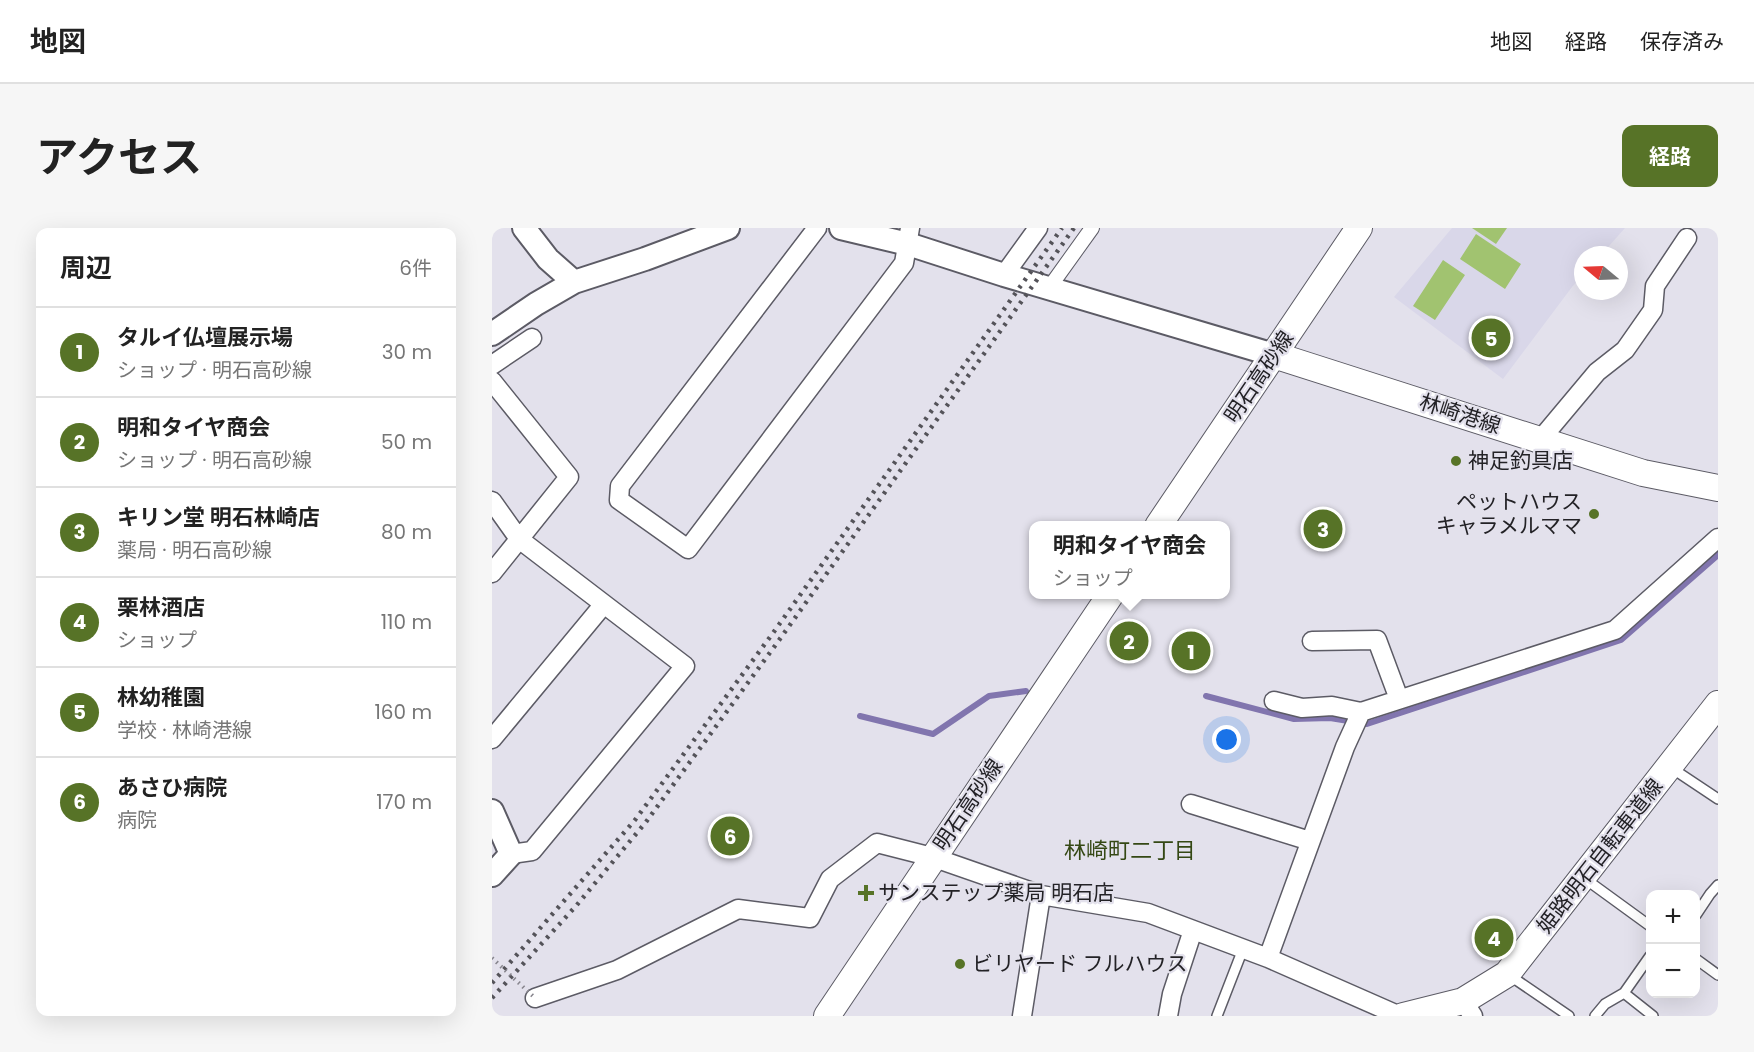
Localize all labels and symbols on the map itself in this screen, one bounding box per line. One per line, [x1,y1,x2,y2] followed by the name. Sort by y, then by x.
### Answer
[1574,246,1628,300] north arrow
[1472,316,1510,360] pin: 5
[1217,325,1300,428] street label: 明石高砂線
[1416,387,1505,440] street label: 林崎港線
[1468,446,1573,475] place label: 神足釣具店
[1449,454,1463,468] marker: 神足釣具店
[1436,487,1582,540] place label: ペットハウス キャラメルママ
[1304,506,1342,552] pin: 3
[1587,507,1601,521] marker: ペットハウス キャラメルママ
[1110,618,1148,664] pin: 2
[1172,628,1210,674] pin: 1
[1212,725,1241,754] your location
[926,753,1009,856] street label: 明石高砂線
[1530,772,1669,939] street label: 姫路明石自転車道線
[710,814,750,858] pin: 6
[1064,835,1196,866] district label: 林崎町二丁目
[878,878,1114,907] place label: サンステップ薬局 明石店
[859,886,873,900] marker: サンステップ薬局 明石店
[1474,916,1514,960] pin: 4
[972,949,1188,978] place label: ビリヤード フルハウス
[953,957,967,971] marker: ビリヤード フルハウス

